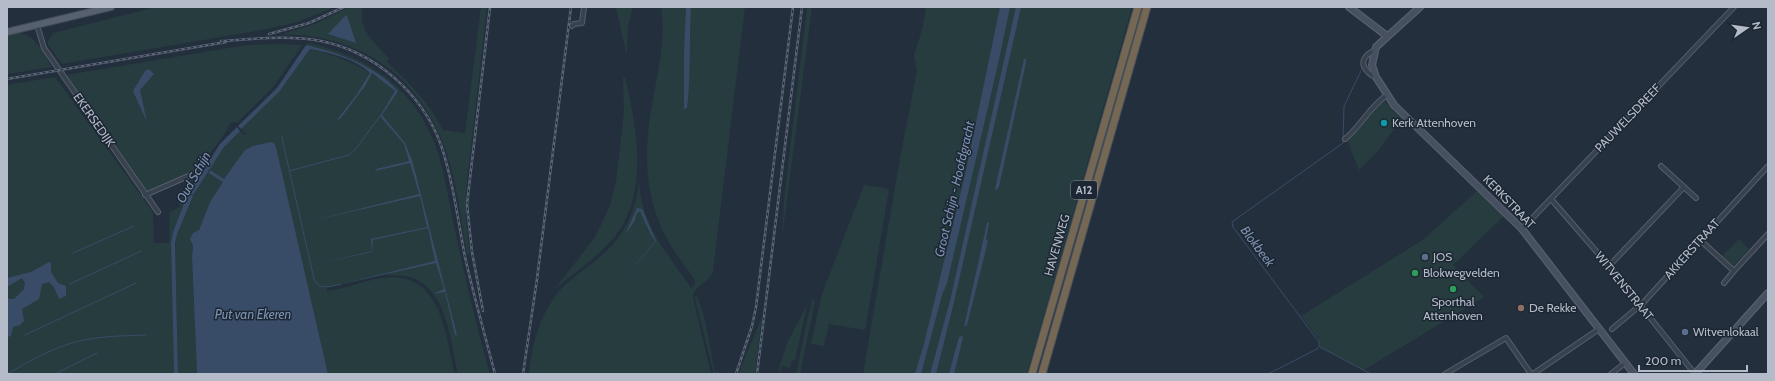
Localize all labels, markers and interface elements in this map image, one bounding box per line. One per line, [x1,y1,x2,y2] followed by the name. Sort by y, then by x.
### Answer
[1727,8,1767,48] north arrow
[1749,20,1764,31] text: N
[1591,80,1664,155] street label: PAUWELSDREEF
[70,90,119,150] street label: EKERSEDIJK
[1392,115,1476,130] place label: Kerk Attenhoven
[1379,118,1389,128] marker: Kerk Attenhoven
[931,119,979,259] water label: Groot Schijn - Hoofdgracht
[172,149,215,206] water label: Oud Schijn
[1480,172,1539,232] street label: KERKSTRAAT
[1071,181,1097,199] road number: A12
[1041,212,1072,278] street label: HAVENWEG
[1661,215,1723,282] street label: AKKERSTRAAT
[1238,223,1279,270] water label: Blokbeek
[1592,248,1657,324] street label: WITVENSTRAAT
[1432,249,1452,264] place label: JOS
[1420,252,1430,262] marker: JOS
[1423,265,1500,280] place label: Blokwegvelden
[1410,268,1420,278] marker: Blokwegvelden
[1448,284,1458,294] marker: Sporthal Attenhoven
[1423,294,1483,323] place label: Sporthal Attenhoven
[1529,300,1576,315] place label: De Rekke
[1516,303,1526,313] marker: De Rekke
[215,306,291,322] water label: Put van Ekeren
[1693,324,1759,339] place label: Witvenlokaal
[1680,327,1690,337] marker: Witvenlokaal
[1639,347,1747,373] scale bar
[1645,353,1681,368] text: 200 m

